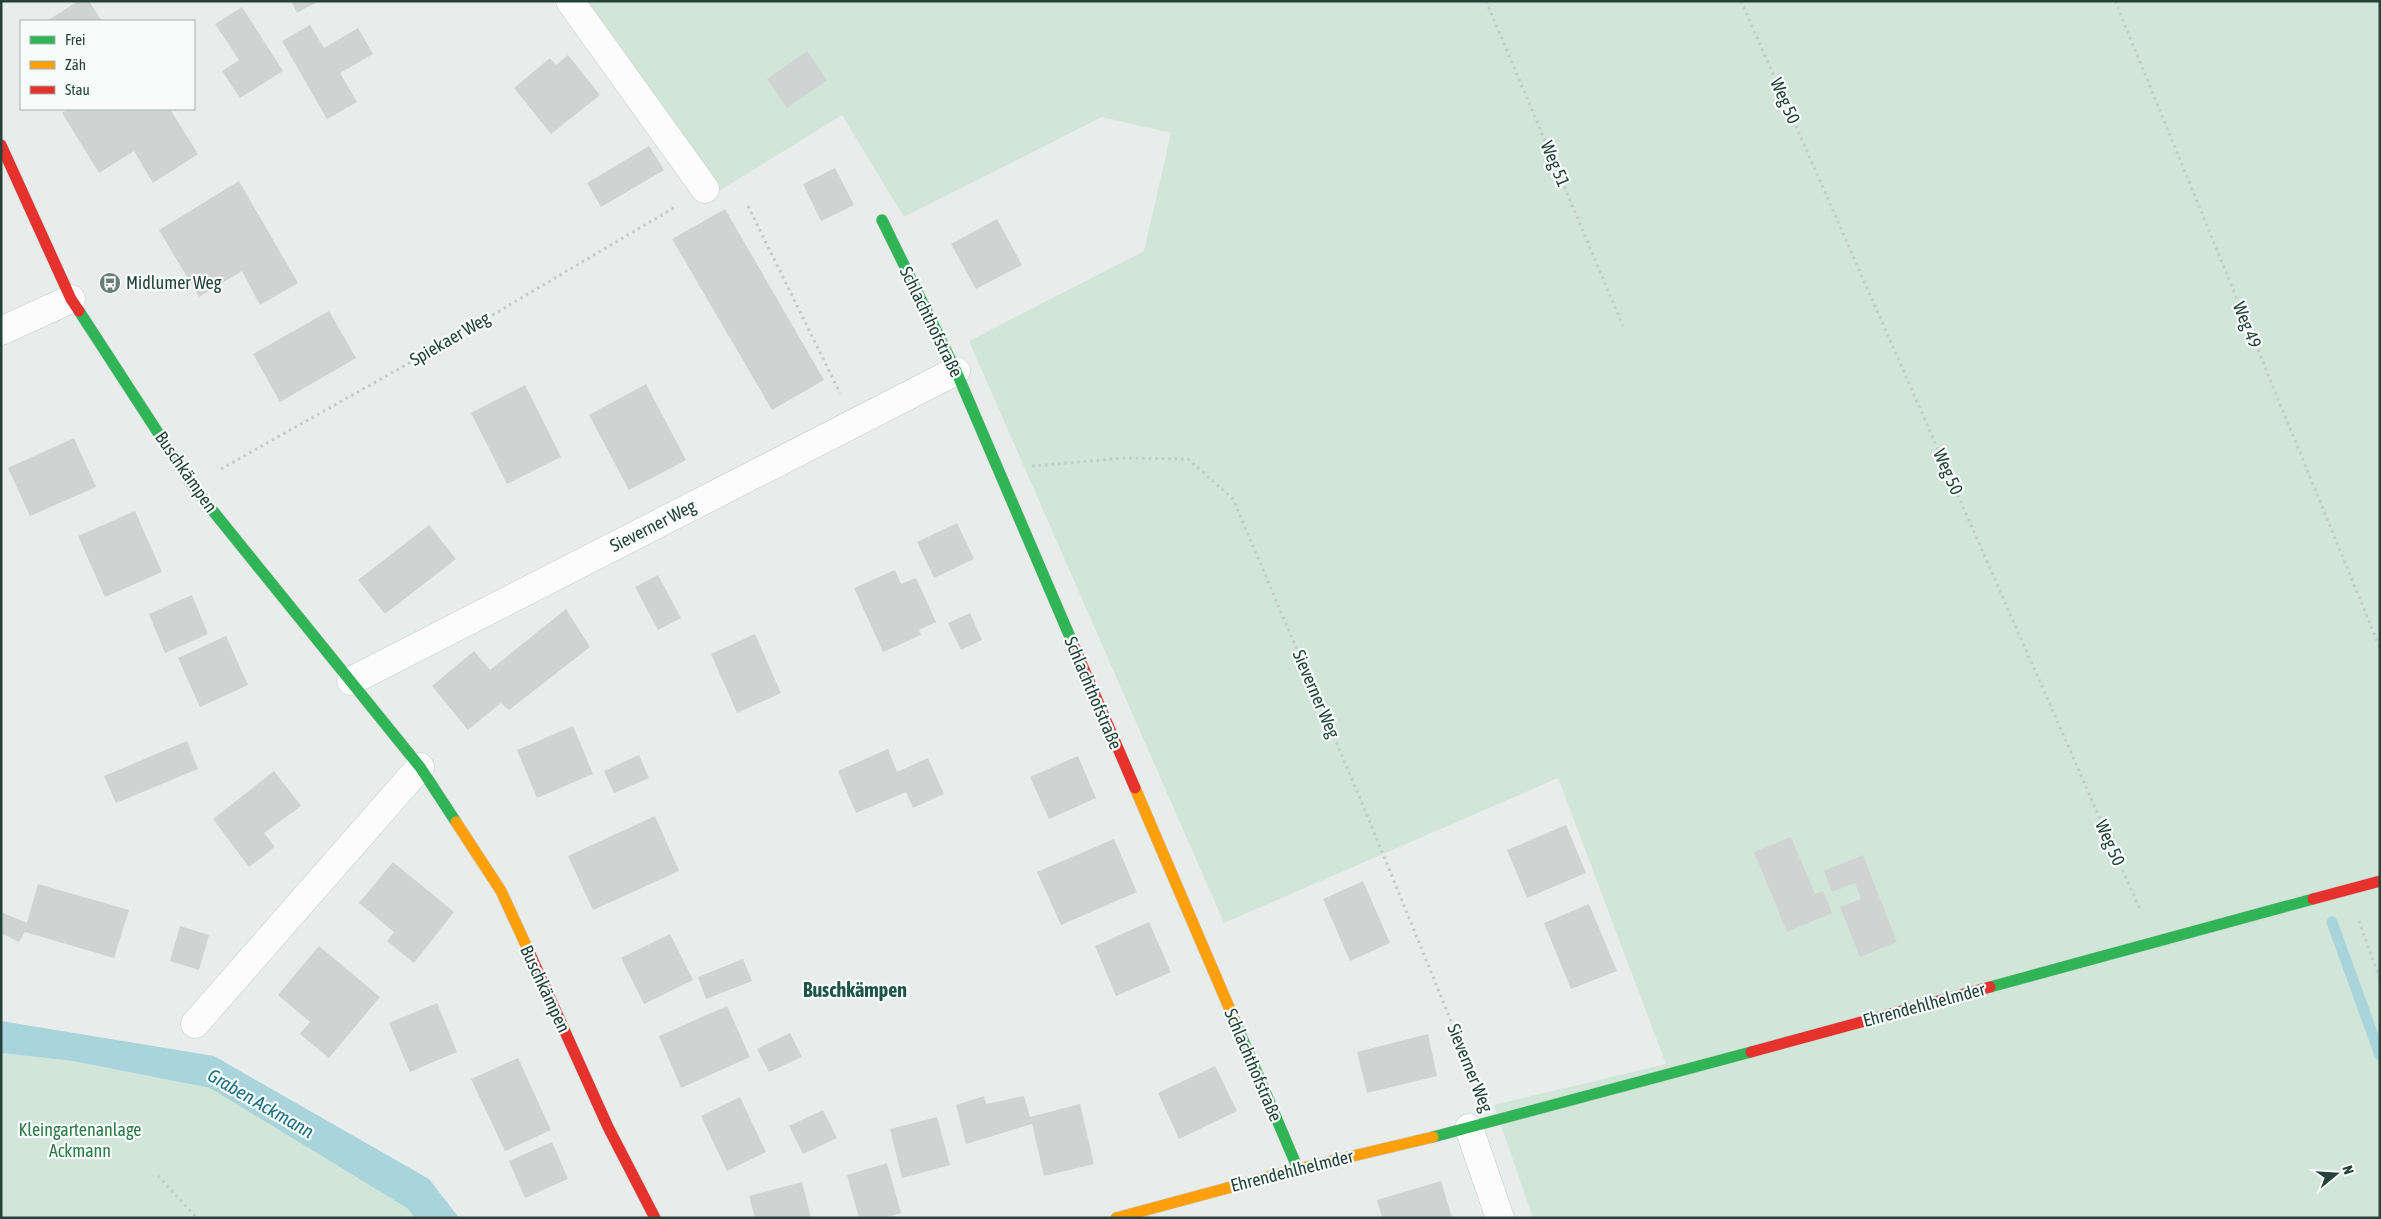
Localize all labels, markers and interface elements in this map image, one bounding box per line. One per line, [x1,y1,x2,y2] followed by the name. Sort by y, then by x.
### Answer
[20,20,195,110] legend
[65,31,85,48] text: Frei
[65,56,86,73] text: Zäh
[1766,75,1805,127] street label: Weg 50
[65,81,90,98] text: Stau
[1536,138,1574,190] street label: Weg 51
[896,263,967,380] street label: Schlachthofstraße
[98,271,122,295] bus stop icon: Midlumer Weg
[126,272,222,293] place label: Midlumer Weg
[2229,299,2266,351] street label: Weg 49
[406,307,494,370] street label: Spiekaer Weg
[151,427,222,516] street label: Buschkämpen
[1929,446,1968,498] street label: Weg 50
[606,495,699,556] street label: Sieverner Weg
[1060,633,1127,752] street label: Schlachthofstraße
[1289,647,1344,741] street label: Sieverner Weg
[2091,817,2130,869] street label: Weg 50
[516,942,575,1036] street label: Buschkämpen
[803,978,907,1001] district label: Buschkämpen
[1861,978,1988,1031] street label: Ehrendehlhelmder
[1220,1005,1287,1124] street label: Schlachthofstraße
[1443,1021,1498,1115] street label: Sieverner Weg
[204,1064,318,1142] water label: Graben Ackmann
[18,1119,142,1161] park label: Kleingartenanlage Ackmann
[1228,1145,1356,1196] street label: Ehrendehlhelmder
[2311,1149,2361,1199] north arrow
[2339,1164,2357,1176] text: N

